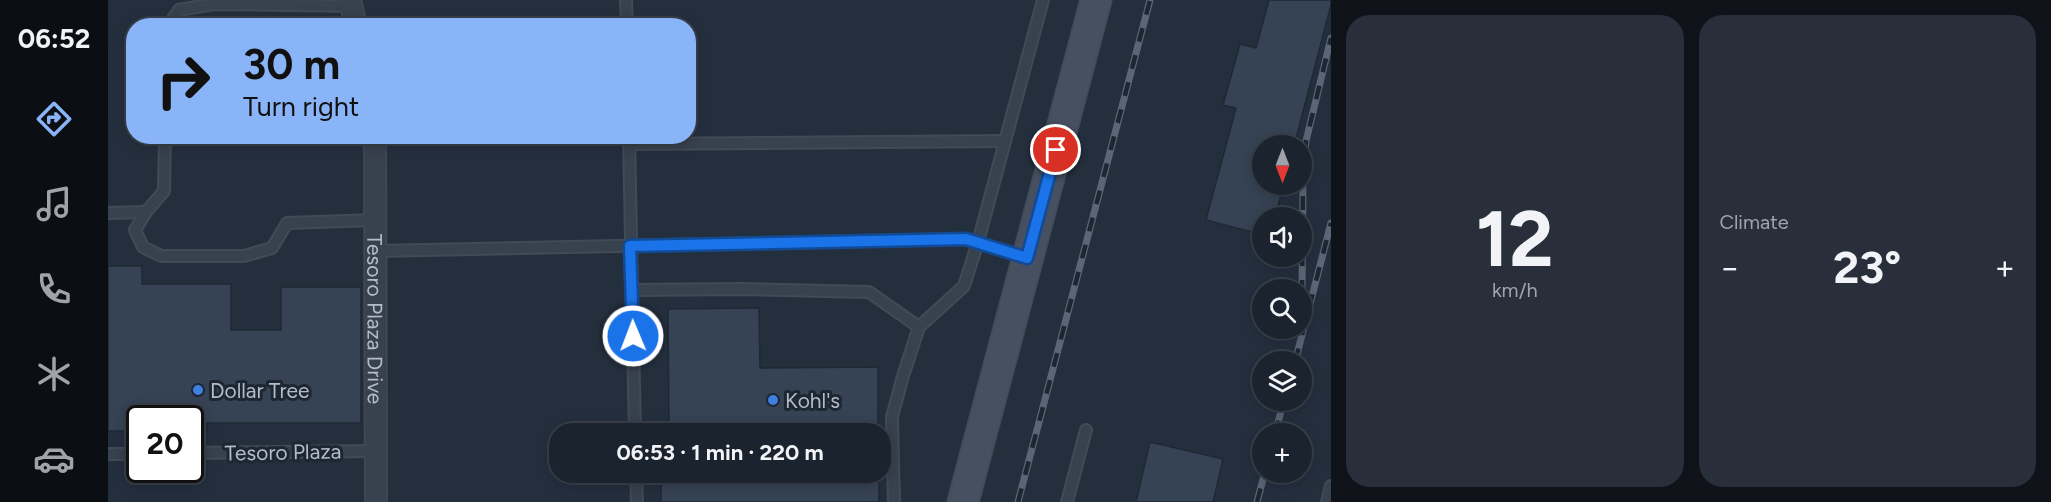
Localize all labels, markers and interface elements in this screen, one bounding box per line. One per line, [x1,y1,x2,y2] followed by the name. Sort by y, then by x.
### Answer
[18,22,90,55] text: 06:52
[243,39,340,90] text: 30 m
[144,42,222,120] icon: right
[243,90,359,123] text: Turn right
[33,98,75,140] icon: directions
[1030,124,1081,175] pin
[1039,133,1072,166] icon: arrive
[1252,135,1312,195] north arrow
[1252,135,1312,483] map controls
[33,183,75,225] icon: music
[1476,192,1554,286] text: 12
[1252,207,1312,267] button: sound
[1720,210,1789,234] text: Climate
[363,234,388,404] street label: Tesoro Plaza Drive
[1833,240,1901,294] text: 23°
[1720,248,1740,287] text: −
[1994,248,2015,287] text: +
[33,268,75,310] icon: phone
[1492,278,1538,302] text: km/h
[1252,279,1312,339] button: search
[601,304,665,368] position arrow
[1252,351,1312,411] button: layers
[33,353,75,395] icon: climate
[210,378,310,403] place label: Dollar Tree
[191,383,205,397] marker: Dollar Tree
[785,388,840,413] place label: Kohl's
[766,393,780,407] marker: Kohl's
[126,405,204,483] speed limit sign: 20
[1252,423,1312,483] button: +
[33,438,75,480] icon: car
[224,438,342,466] street label: Tesoro Plaza
[616,439,824,466] text: 06:53 · 1 min · 220 m

